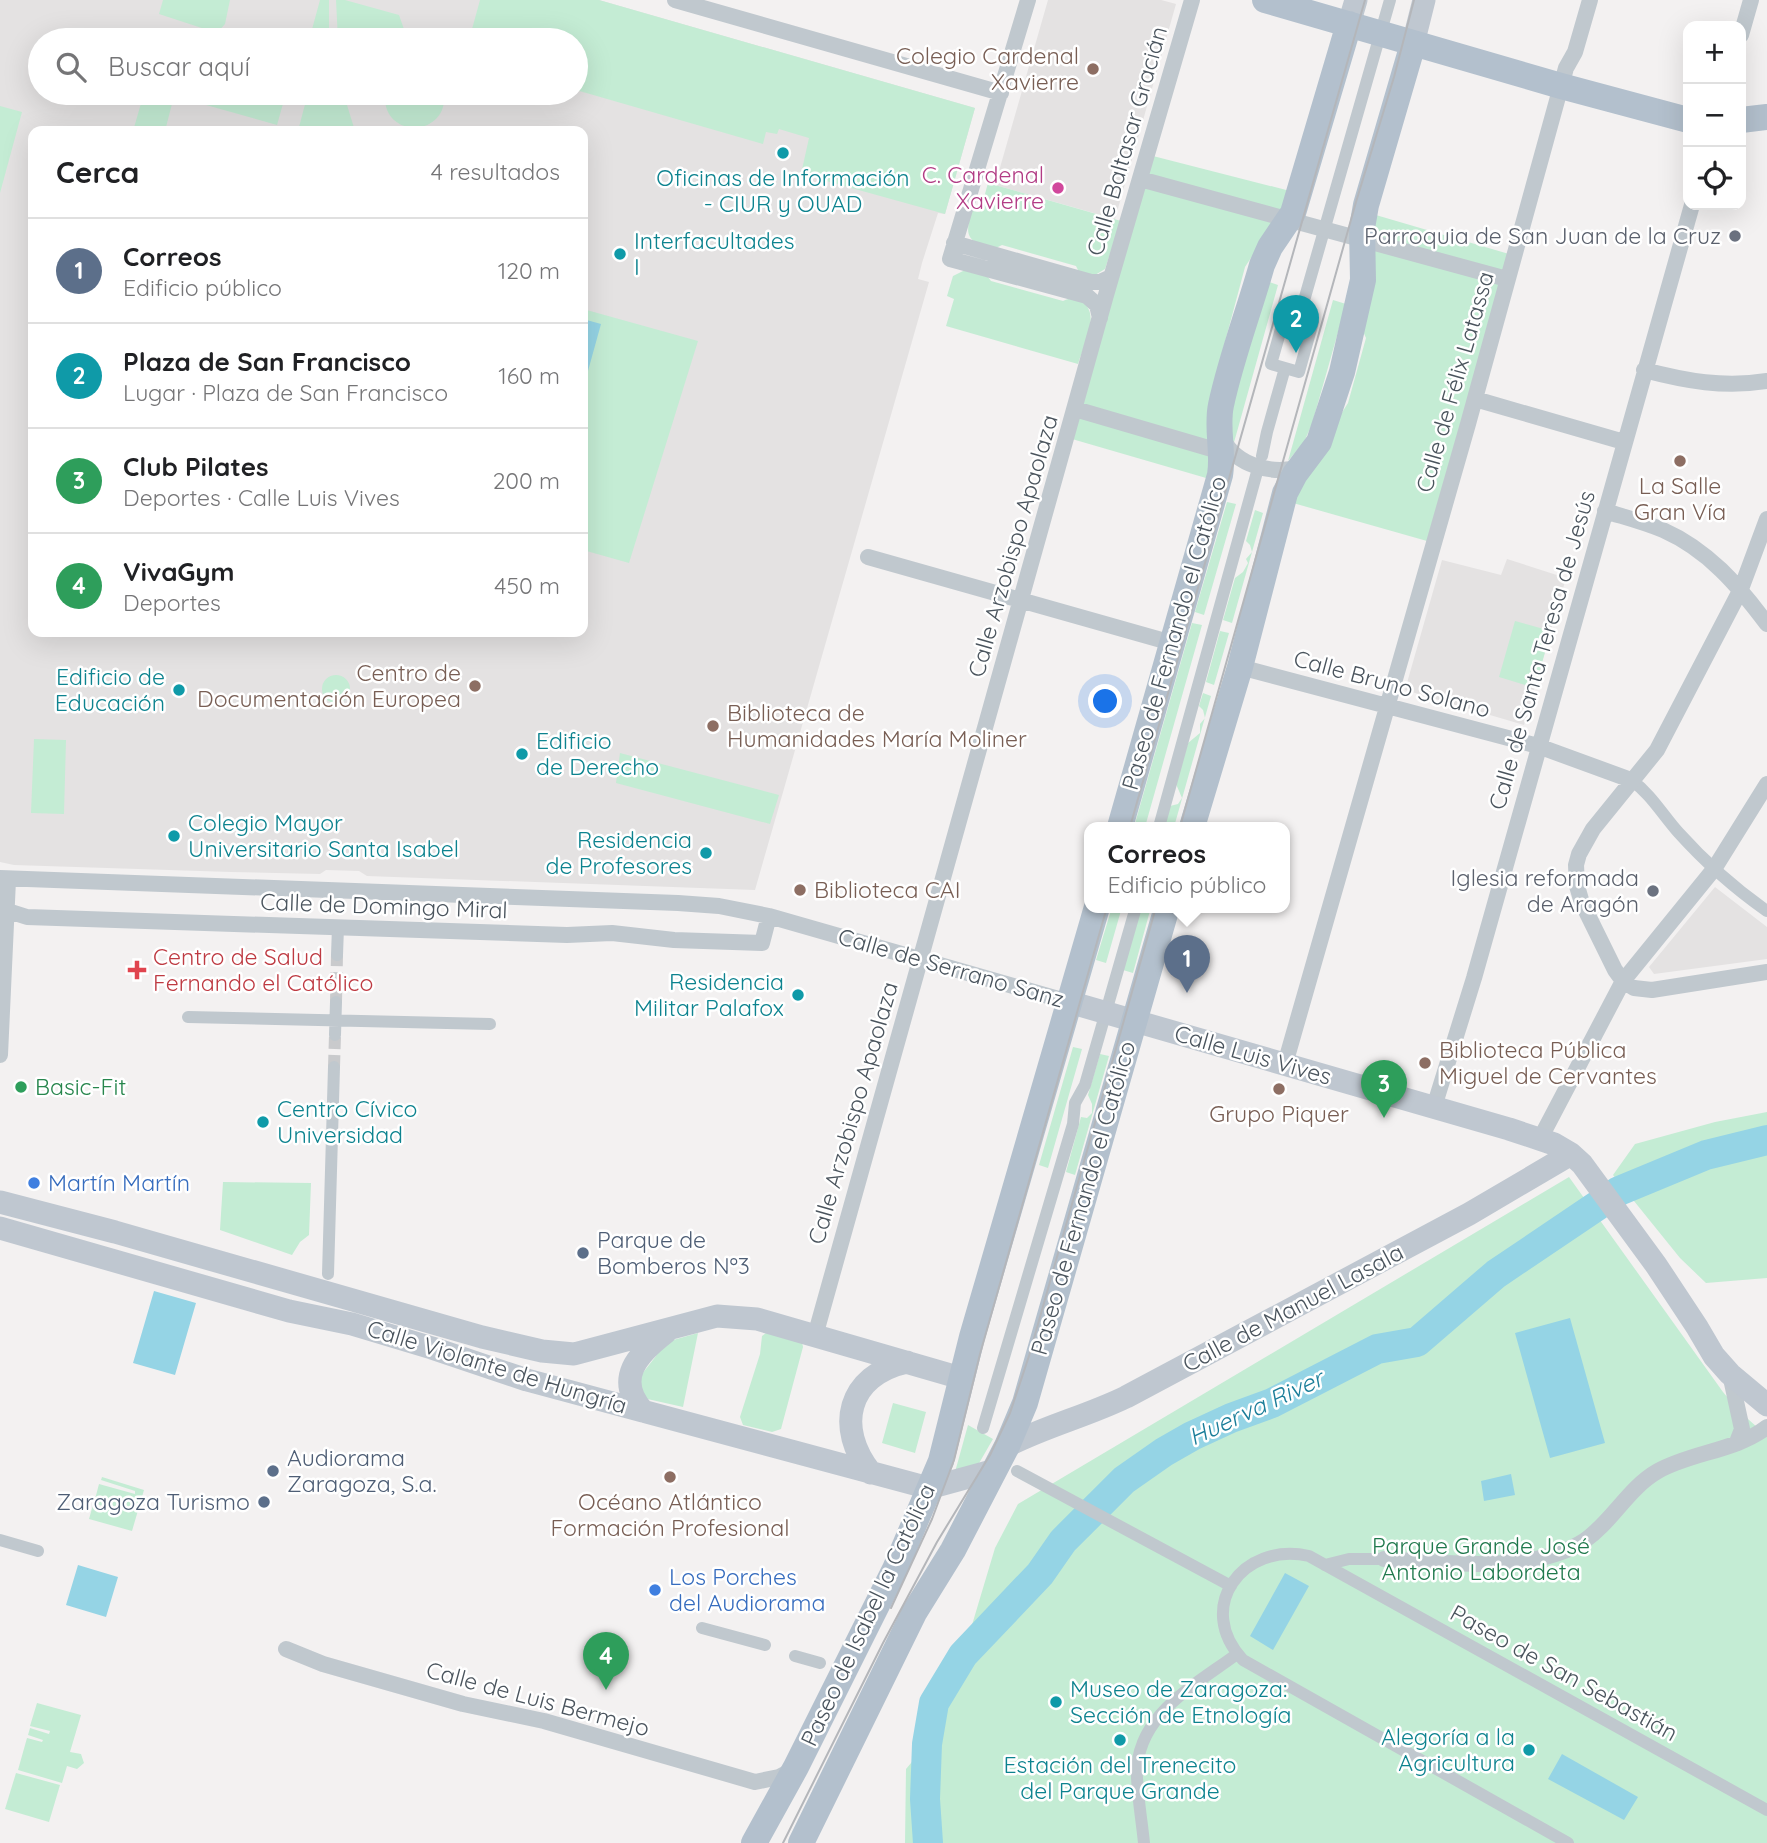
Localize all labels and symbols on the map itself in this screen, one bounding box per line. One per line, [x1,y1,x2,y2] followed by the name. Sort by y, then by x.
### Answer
[1080,23,1173,259] street label: Calle Baltasar Gracián
[896,41,1079,96] place label: Colegio Cardenal Xavierre
[1085,61,1101,77] marker: Colegio Cardenal Xavierre
[775,145,791,161] marker: Oficinas de Información - CIUR y OUAD
[922,160,1044,215] place label: C. Cardenal Xavierre
[656,163,910,218] place label: Oficinas de Información - CIUR y OUAD
[1050,180,1066,196] marker: C. Cardenal Xavierre
[1364,221,1721,250] place label: Parroquia de San Juan de la Cruz
[634,226,794,281] place label: Interfacultades I
[1727,228,1743,244] marker: Parroquia de San Juan de la Cruz
[612,246,628,262] marker: Interfacultades I
[1409,268,1500,496] street label: Calle de Félix Latassa
[1273,295,1319,353] pin: 2
[961,411,1064,680] street label: Calle Arzobispo Apaolaza
[1672,453,1688,469] marker: La Salle Gran Vía
[1634,471,1726,526] place label: La Salle Gran Vía
[1115,473,1232,793] street label: Paseo de Fernando el Católico
[1482,487,1601,813] street label: Calle de Santa Teresa de Jesús
[1291,643,1494,724] street label: Calle Bruno Solano
[197,658,461,713] place label: Centro de Documentación Europea
[55,662,165,717] place label: Edificio de Educación
[467,678,483,694] marker: Centro de Documentación Europea
[171,682,187,698] marker: Edificio de Educación
[1088,684,1122,718] your location
[727,698,1027,753] place label: Biblioteca de Humanidades María Moliner
[705,718,721,734] marker: Biblioteca de Humanidades María Moliner
[536,726,659,781] place label: Edificio de Derecho
[514,746,530,762] marker: Edificio de Derecho
[188,808,459,863] place label: Colegio Mayor Universitario Santa Isabel
[546,825,692,880] place label: Residencia de Profesores
[166,828,182,844] marker: Colegio Mayor Universitario Santa Isabel
[698,845,714,861] marker: Residencia de Profesores
[1451,863,1639,918] place label: Iglesia reformada de Aragón
[814,875,960,904] place label: Biblioteca CAI
[792,882,808,898] marker: Biblioteca CAI
[1645,883,1661,899] marker: Iglesia reformada de Aragón
[260,887,508,924] street label: Calle de Domingo Miral
[835,921,1067,1014] street label: Calle de Serrano Sanz
[1164,935,1210,993] pin: 1
[153,942,373,997] place label: Centro de Salud Fernando el Católico
[127,960,147,980] marker: Centro de Salud Fernando el Católico
[634,967,784,1022] place label: Residencia Militar Palafox
[801,978,904,1247] street label: Calle Arzobispo Apaolaza
[790,987,806,1003] marker: Residencia Militar Palafox
[1171,1018,1335,1091] street label: Calle Luis Vives
[1439,1035,1657,1090] place label: Biblioteca Pública Miguel de Cervantes
[1024,1038,1141,1358] street label: Paseo de Fernando el Católico
[1417,1055,1433,1071] marker: Biblioteca Pública Miguel de Cervantes
[1361,1060,1407,1118] pin: 3
[35,1072,126,1101] place label: Basic-Fit
[13,1079,29,1095] marker: Basic-Fit
[1271,1081,1287,1097] marker: Grupo Piquer
[277,1094,417,1149] place label: Centro Cívico Universidad
[1209,1099,1349,1128] place label: Grupo Piquer
[255,1114,271,1130] marker: Centro Cívico Universidad
[48,1168,190,1197] place label: Martín Martín
[26,1175,42,1191] marker: Martín Martín
[597,1225,750,1280] place label: Parque de Bomberos Nº3
[1177,1237,1408,1378] street label: Calle de Manuel Lasala
[575,1245,591,1261] marker: Parque de Bomberos Nº3
[364,1313,631,1420] street label: Calle Violante de Hungría
[1183,1362,1330,1451] water label: Huerva River
[287,1443,437,1498] place label: Audiorama Zaragoza, S.a.
[265,1463,281,1479] marker: Audiorama Zaragoza, S.a.
[662,1469,678,1485] marker: Océano Atlántico Formación Profesional
[794,1479,941,1751] street label: Paseo de Isabel la Católica
[56,1487,250,1516] place label: Zaragoza Turismo
[550,1487,790,1542] place label: Océano Atlántico Formación Profesional
[256,1494,272,1510] marker: Zaragoza Turismo
[1372,1531,1590,1586] park label: Parque Grande José Antonio Labordeta
[669,1562,825,1617] place label: Los Porches del Audiorama
[647,1582,663,1598] marker: Los Porches del Audiorama
[1445,1598,1683,1747] street label: Paseo de San Sebastián
[583,1632,629,1690] pin: 4
[423,1655,653,1742] street label: Calle de Luis Bermejo
[1070,1674,1292,1729] place label: Museo de Zaragoza: Sección de Etnología
[1048,1694,1064,1710] marker: Museo de Zaragoza: Sección de Etnología
[1381,1722,1515,1777] place label: Alegoría a la Agricultura
[1112,1732,1128,1748] marker: Estación del Trenecito del Parque Grande
[1521,1742,1537,1758] marker: Alegoría a la Agricultura
[1004,1750,1236,1805] place label: Estación del Trenecito del Parque Grande

